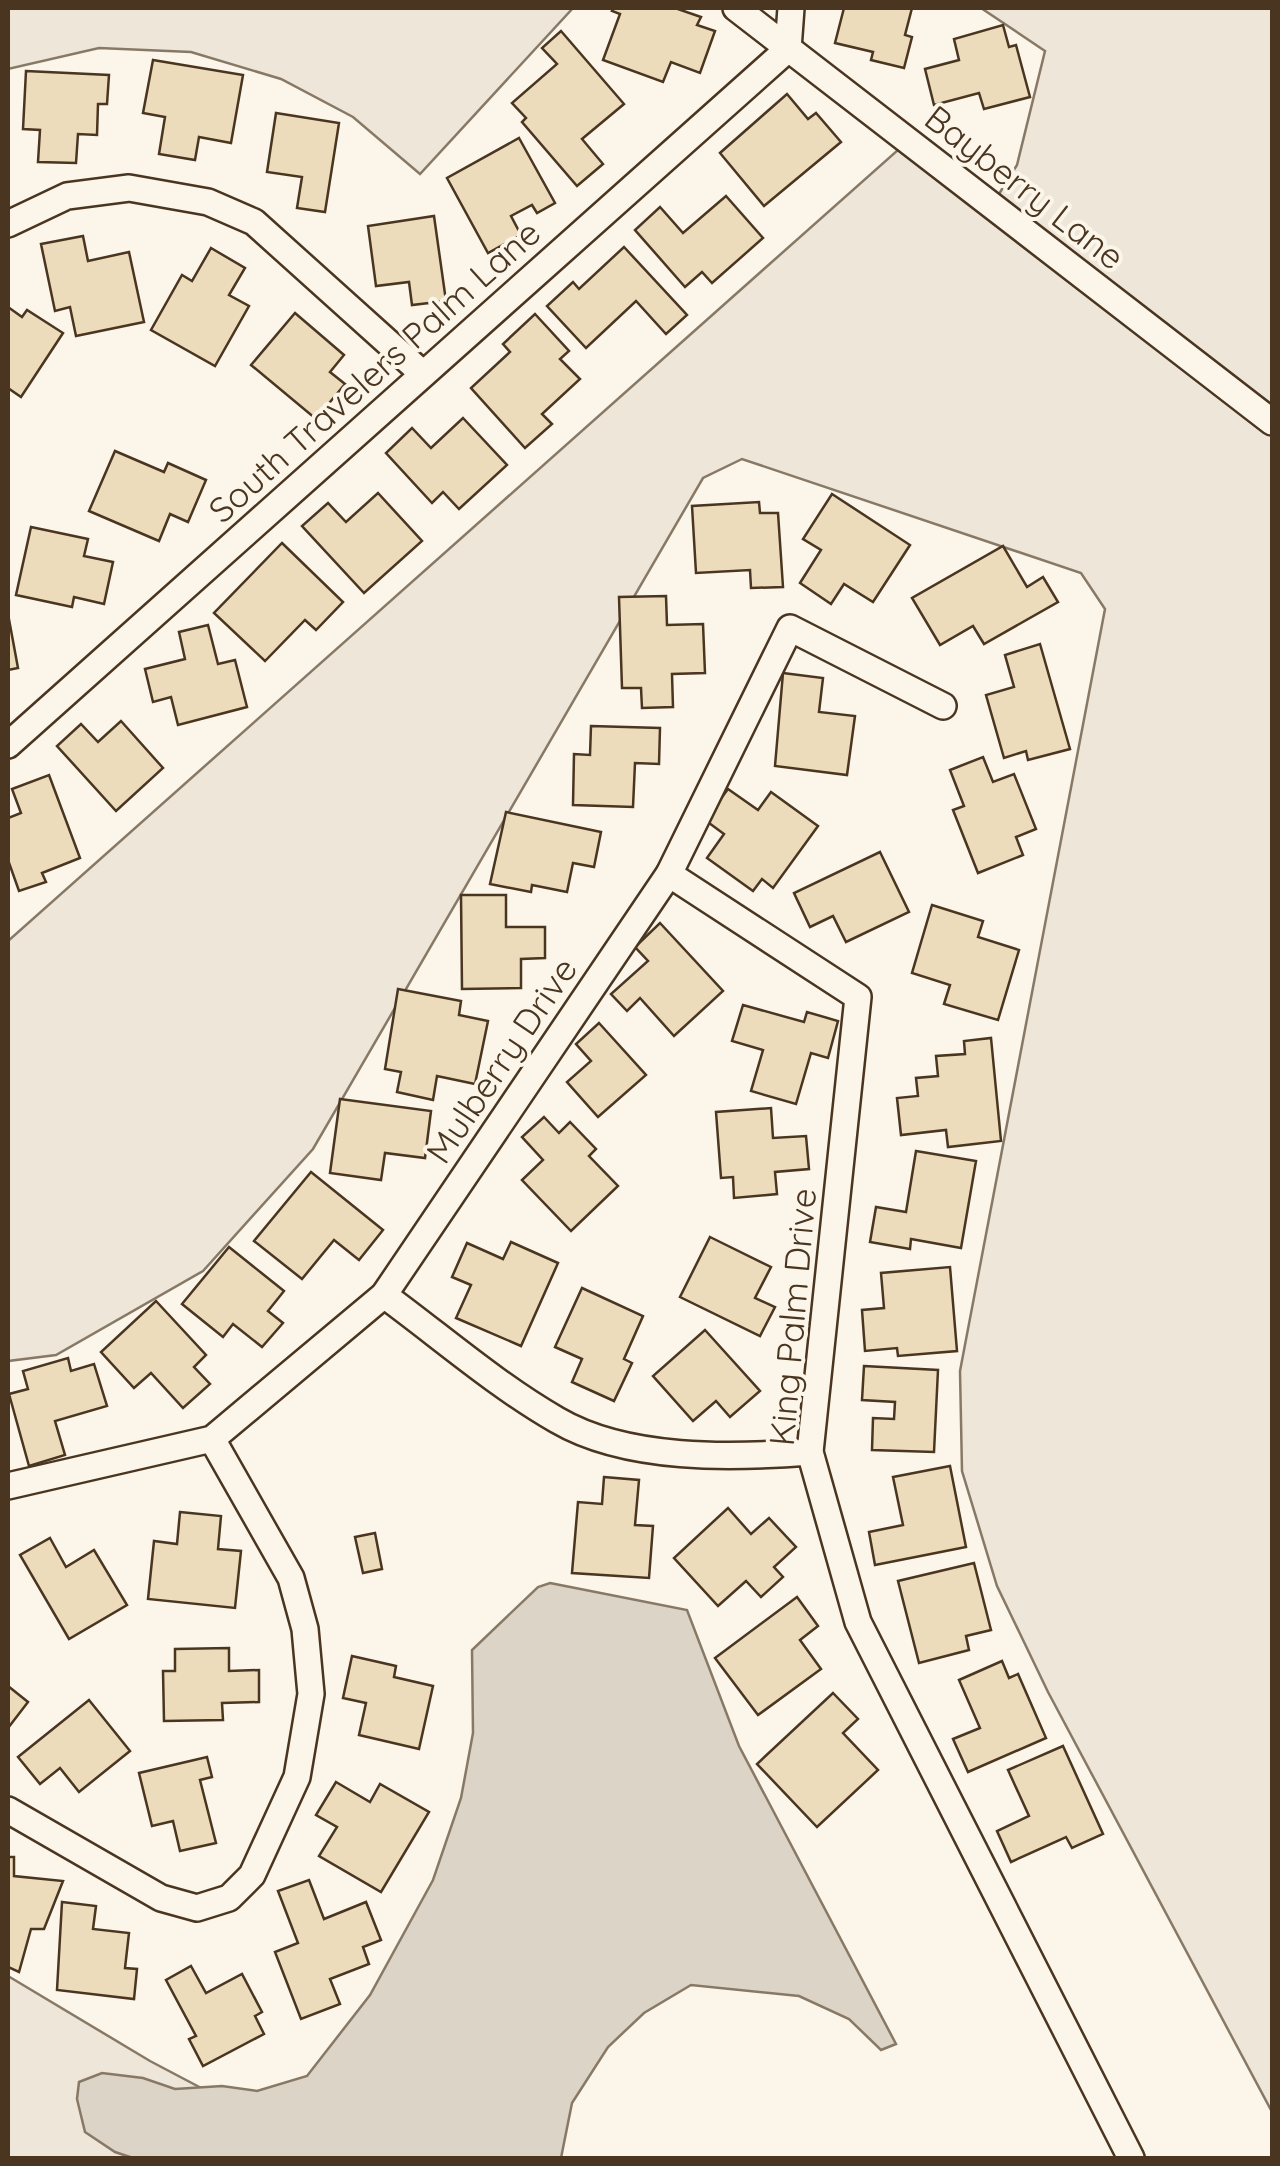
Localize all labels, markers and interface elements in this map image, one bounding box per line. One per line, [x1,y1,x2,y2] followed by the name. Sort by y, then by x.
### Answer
[916,95,1134,279] street label: Bayberry Lane
[199,210,549,532] street label: South Travelers Palm Lane
[416,949,586,1171] street label: Mulberry Drive
[759,1186,825,1448] street label: King Palm Drive

